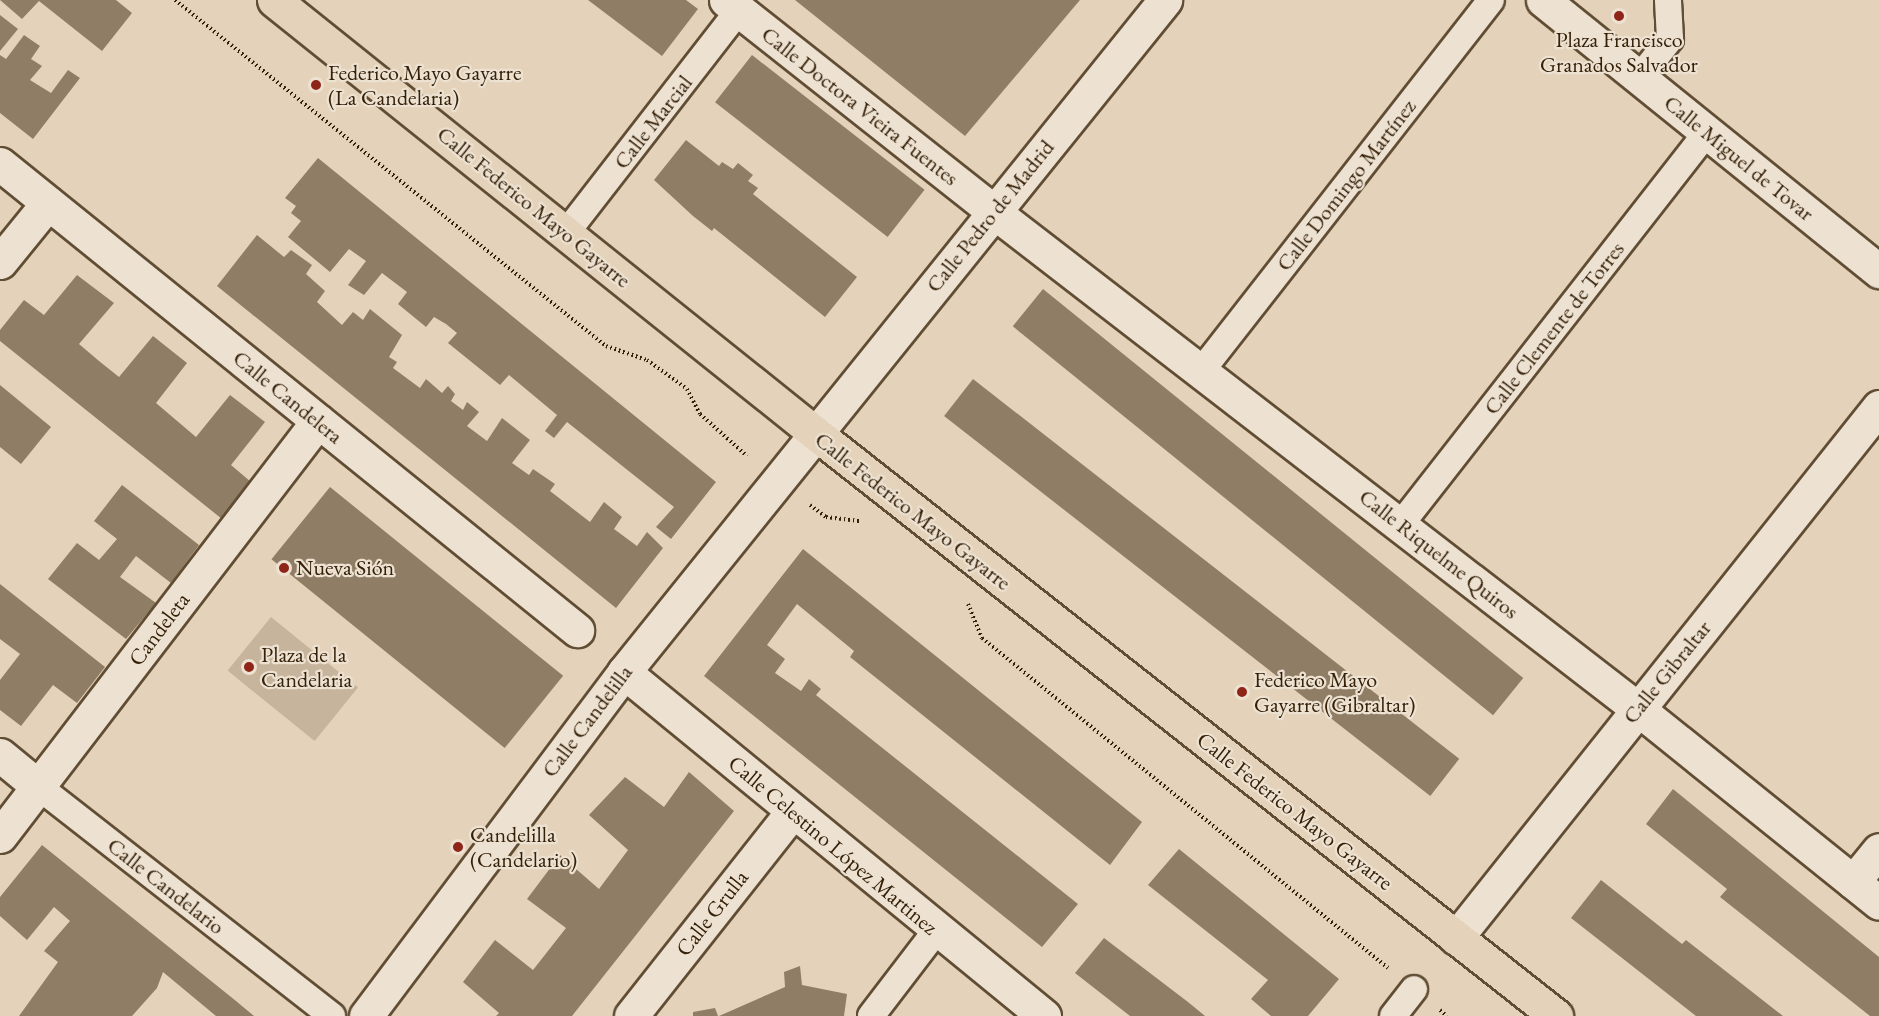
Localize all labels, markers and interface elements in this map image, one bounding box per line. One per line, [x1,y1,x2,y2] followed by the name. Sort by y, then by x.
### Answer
[1612,9,1626,23] marker: Plaza Francisco Granados Salvador
[756,21,964,191] street label: Calle Doctora Vieira Fuentes
[1540,26,1698,78] place label: Plaza Francisco Granados Salvador
[328,59,521,110] place label: Federico Mayo Gayarre (La Candelaria)
[608,70,698,174] street label: Calle Marcial
[309,78,323,92] marker: Federico Mayo Gayarre (La Candelaria)
[1659,89,1819,227] street label: Calle Miguel de Tovar
[1271,94,1421,276] street label: Calle Domingo Martínez
[432,121,636,293] street label: Calle Federico Mayo Gayarre
[920,134,1060,298] street label: Calle Pedro de Madrid
[1478,236,1630,420] street label: Calle Clemente de Torres
[228,345,348,449] street label: Calle Candelera
[810,426,1016,596] street label: Calle Federico Mayo Gayarre
[1354,484,1524,624] street label: Calle Riquelme Quiros
[296,555,394,581] place label: Nueva Sión
[277,561,291,575] marker: Nueva Sión
[123,587,195,671] street label: Candeleta
[1617,615,1717,729] street label: Calle Gibraltar
[261,641,352,692] place label: Plaza de la Candelaria
[242,660,256,674] marker: Plaza de la Candelaria
[536,660,638,782] street label: Calle Candelilla
[1254,666,1415,718] place label: Federico Mayo Gayarre (Gibraltar)
[1235,685,1249,699] marker: Federico Mayo Gayarre (Gibraltar)
[1192,726,1398,896] street label: Calle Federico Mayo Gayarre
[723,750,943,940] street label: Calle Celestino López Martinez
[470,821,577,872] place label: Candelilla (Candelario)
[102,832,230,940] street label: Calle Candelario
[451,840,465,854] marker: Candelilla (Candelario)
[670,865,754,961] street label: Calle Grulla

